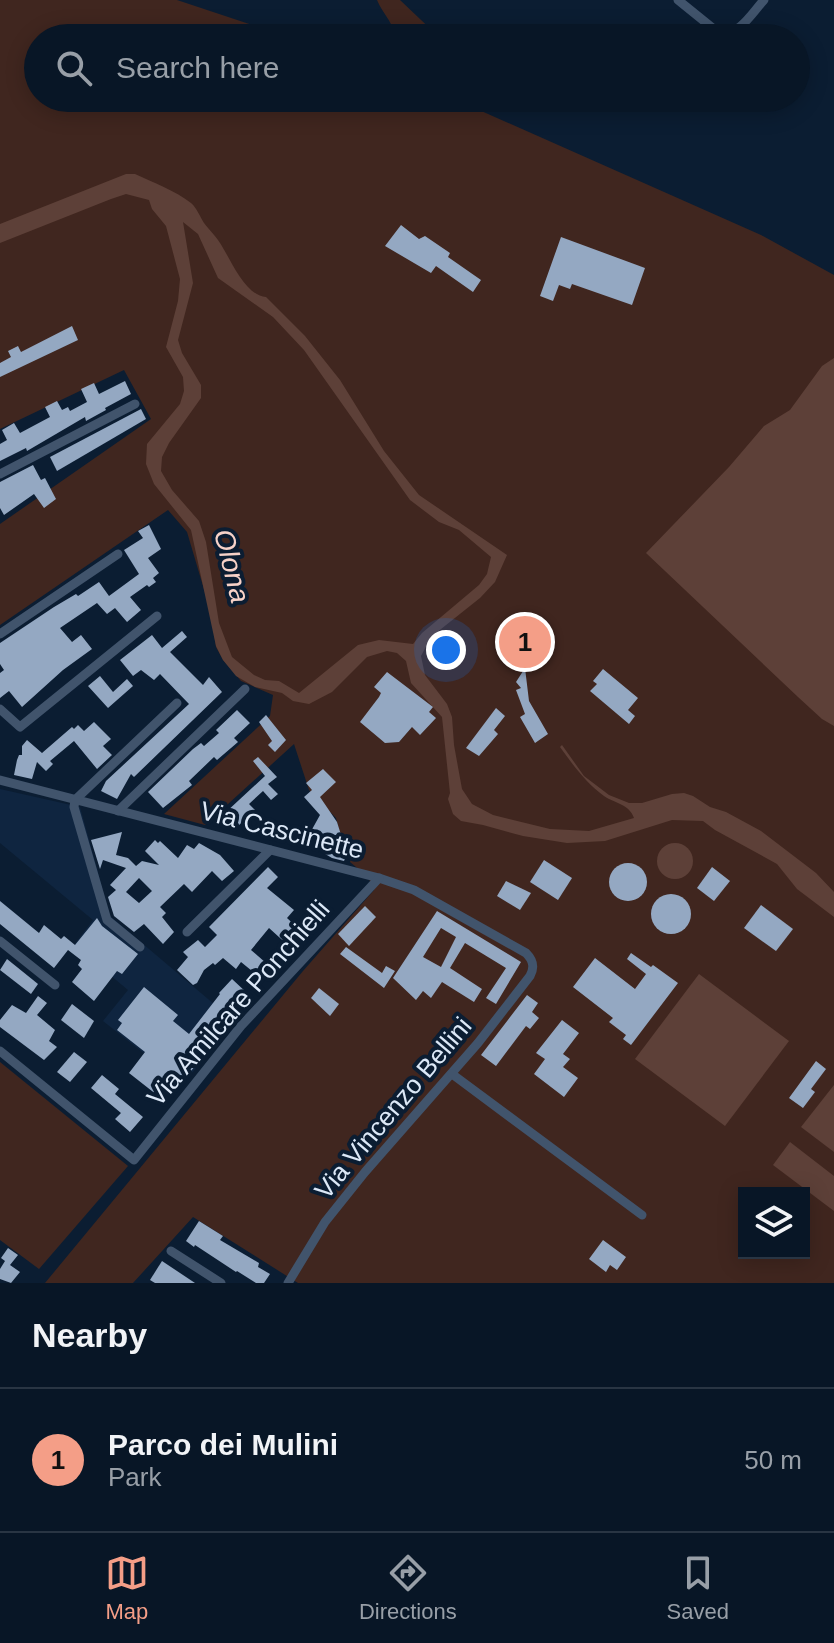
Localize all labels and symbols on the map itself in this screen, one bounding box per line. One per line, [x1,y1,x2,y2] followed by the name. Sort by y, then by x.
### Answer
[208,526,256,606] water label: Olona
[499,612,551,672] pin: 1
[426,630,466,670] your location
[197,795,367,865] street label: Via Cascinette
[141,894,335,1112] street label: Via Amilcare Ponchielli
[308,1011,478,1205] street label: Via Vincenzo Bellini

